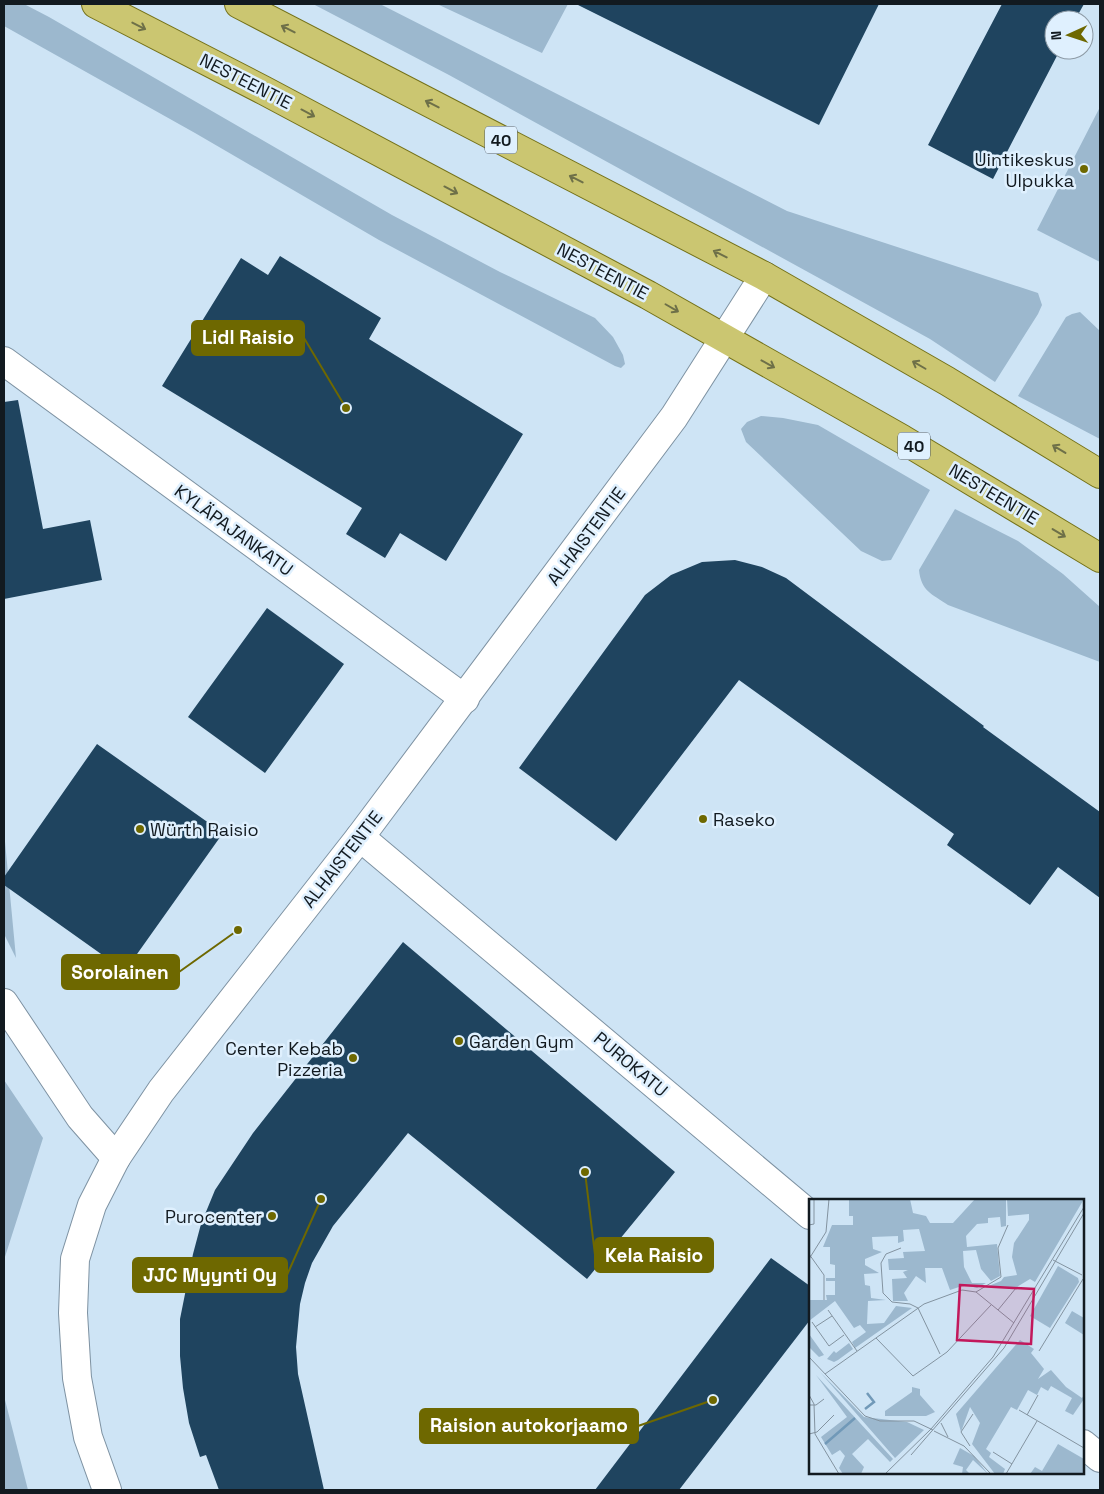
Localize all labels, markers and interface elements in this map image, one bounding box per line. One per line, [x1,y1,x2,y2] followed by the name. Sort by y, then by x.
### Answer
[1044,10,1094,60] north arrow
[131,22,146,31] one-way arrow
[281,24,296,33] one-way arrow
[1047,31,1065,41] text: N
[196,48,296,114] street label: NESTEENTIE
[425,99,440,108] one-way arrow
[300,109,315,119] one-way arrow
[485,126,517,154] road number: 40
[975,148,1074,192] place label: Uintikeskus Ulpukka
[1078,163,1090,175] marker: Uintikeskus Ulpukka
[569,174,584,183] one-way arrow
[444,185,459,195] one-way arrow
[553,237,653,305] street label: NESTEENTIE
[713,249,728,259] one-way arrow
[664,304,678,314] one-way arrow
[192,321,304,355] callout: Lidl Raisio
[202,325,294,350] text: Lidl Raisio
[760,359,774,369] one-way arrow
[912,360,927,370] one-way arrow
[898,432,930,460] road number: 40
[1052,443,1066,453] one-way arrow
[945,458,1043,530] street label: NESTEENTIE
[170,479,298,581] street label: KYLÄPAJANKATU
[542,482,630,590] street label: ALHAISTENTIE
[1052,529,1066,539] one-way arrow
[297,806,387,912] street label: ALHAISTENTIE
[713,808,775,831] place label: Raseko
[697,813,709,825] marker: Raseko
[150,818,259,841] place label: Würth Raisio
[134,823,146,835] marker: Würth Raisio
[62,955,179,989] callout: Sorolainen
[71,960,169,985] text: Sorolainen
[589,1026,673,1102] street label: PUROKATU
[469,1030,574,1053] place label: Garden Gym
[453,1035,465,1047] marker: Garden Gym
[225,1037,343,1081] place label: Center Kebab Pizzeria
[347,1052,359,1064] marker: Center Kebab Pizzeria
[809,1199,1084,1474] inset map
[165,1205,262,1228] place label: Purocenter
[266,1210,278,1222] marker: Purocenter
[595,1238,713,1272] callout: Kela Raisio
[605,1243,703,1268] text: Kela Raisio
[133,1258,287,1292] callout: JJC Myynti Oy
[143,1263,277,1288] text: JJC Myynti Oy
[420,1409,638,1443] callout: Raision autokorjaamo
[430,1413,628,1438] text: Raision autokorjaamo

